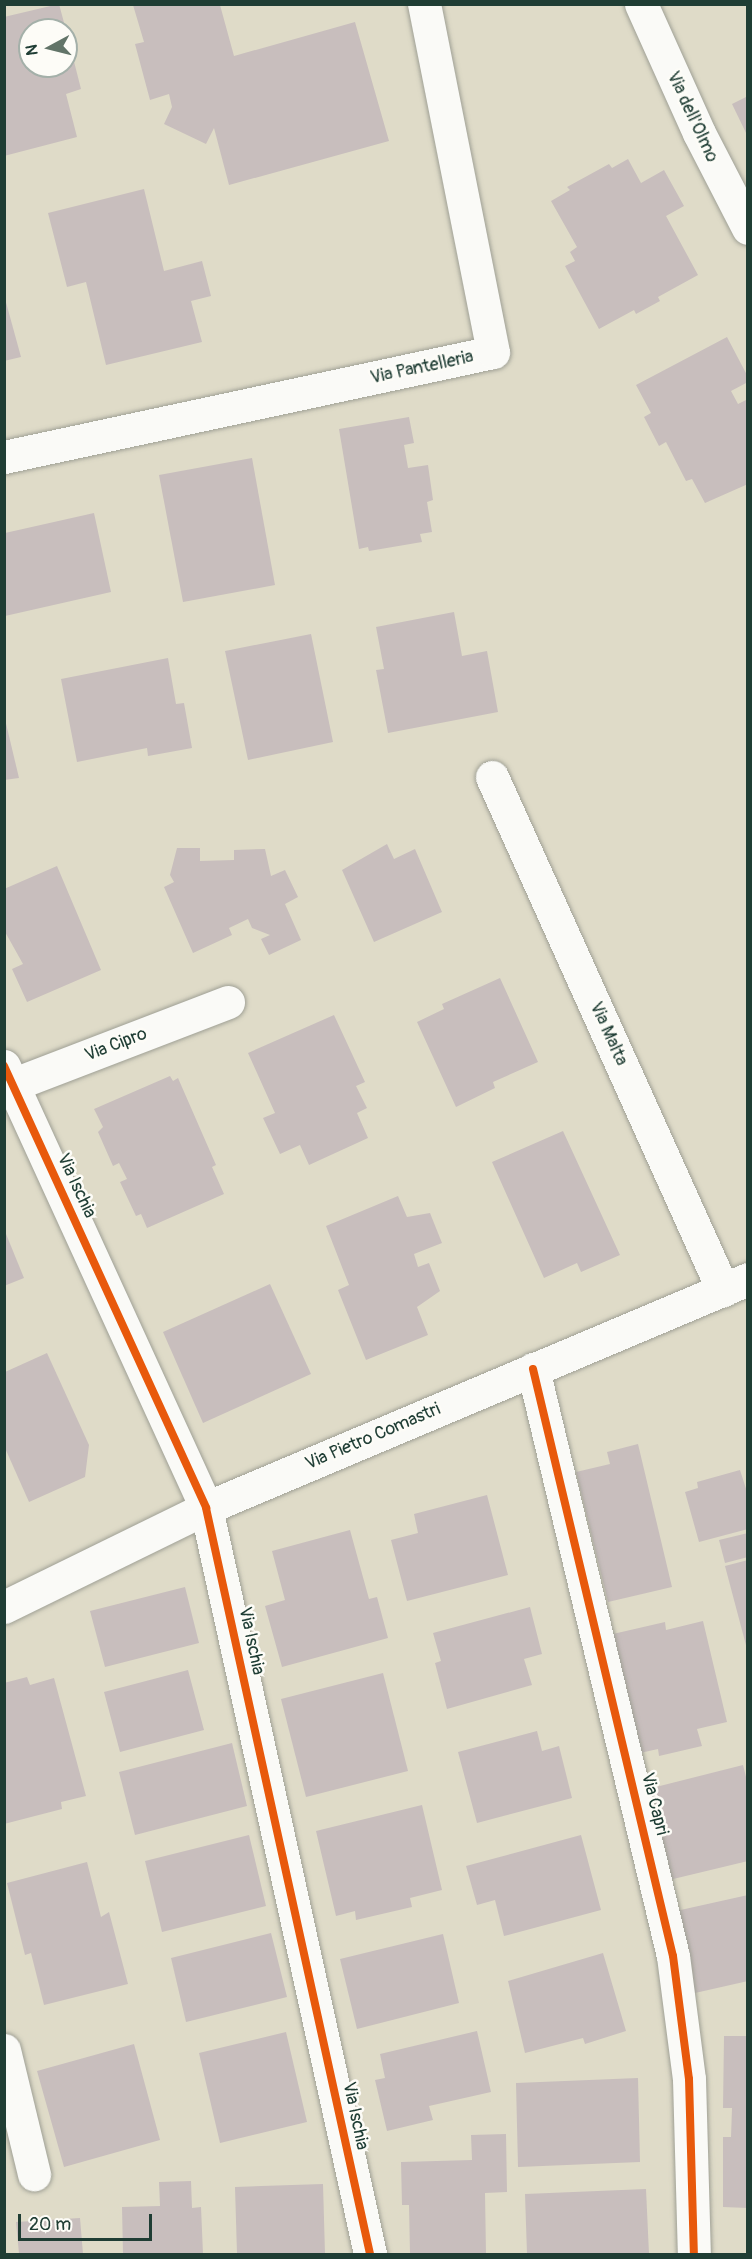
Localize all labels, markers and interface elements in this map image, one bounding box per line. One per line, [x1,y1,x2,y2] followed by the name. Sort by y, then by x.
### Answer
[18,18,78,78] north arrow
[22,43,43,57] text: N
[662,68,722,166] street label: Via dell'Olmo
[368,347,476,389] street label: Via Pantelleria
[584,999,632,1069] street label: Via Malta
[82,1023,150,1067] street label: Via Cipro
[52,1150,100,1222] street label: Via Ischia
[302,1399,444,1475] street label: Via Pietro Comastri
[233,1605,269,1677] street label: Via Ischia
[636,1770,672,1838] street label: Via Capri
[337,2080,373,2152] street label: Via Ischia
[21,2202,154,2240] scale bar
[29,2213,71,2236] text: 20 m

